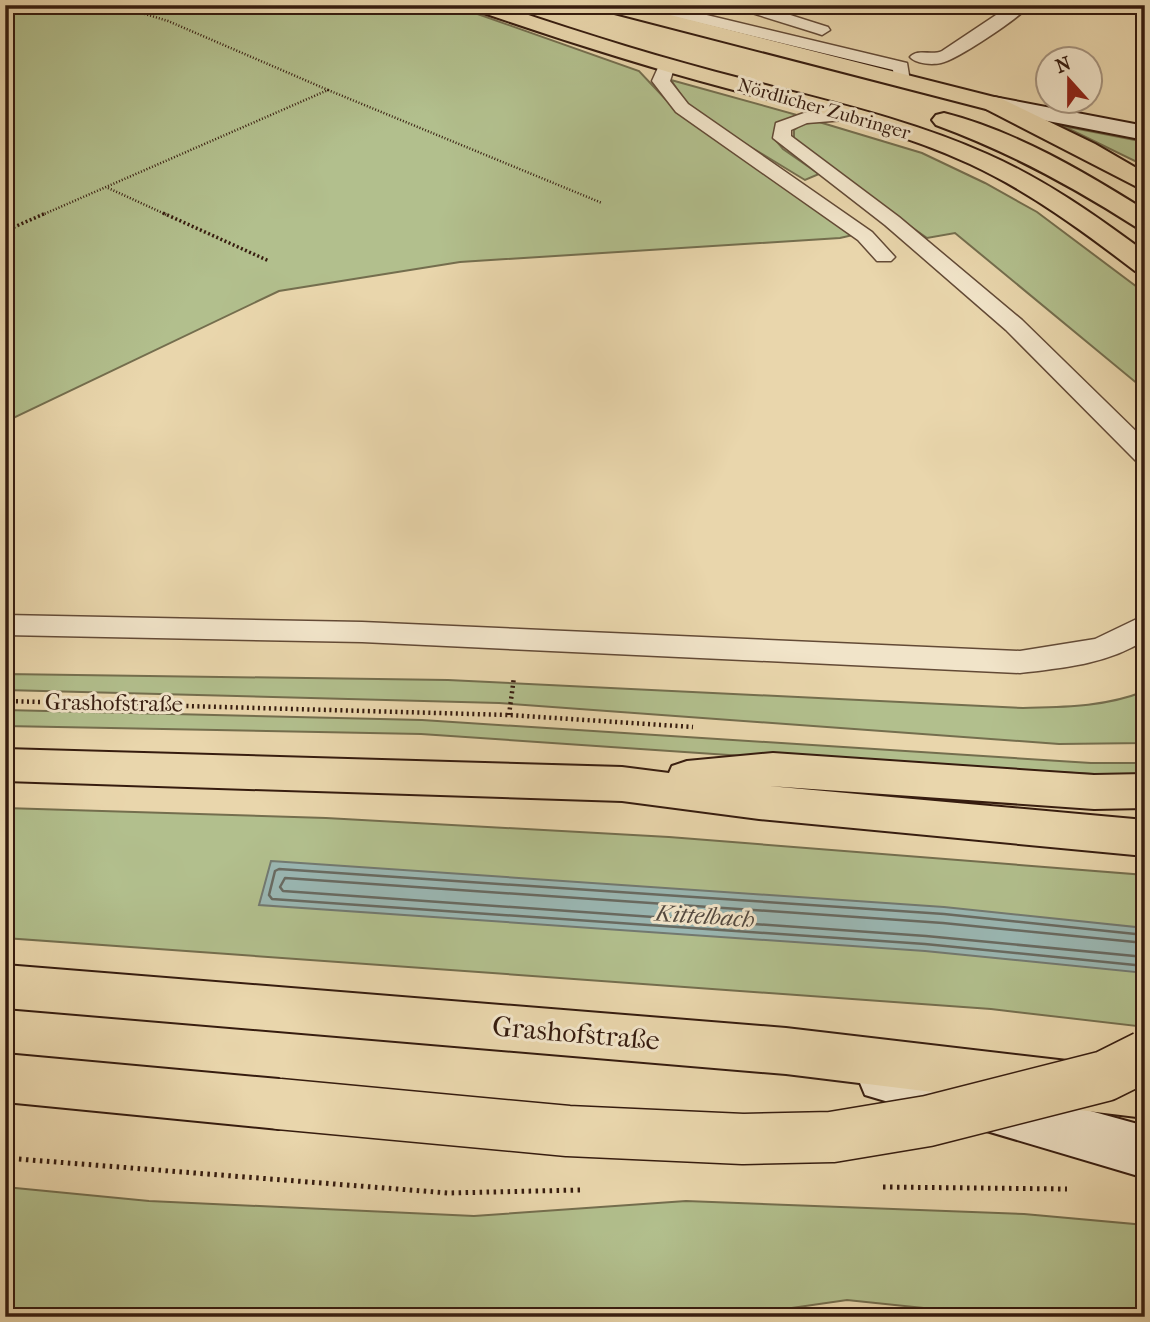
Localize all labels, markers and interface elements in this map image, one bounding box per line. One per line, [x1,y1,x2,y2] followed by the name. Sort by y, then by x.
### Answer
[1034,46,1104,116] north arrow
[1053,52,1074,78] text: N
[735,74,914,144] street label: Nördlicher Zubringer
[45,688,183,718] street label: Grashofstraße
[652,898,756,933] water label: Kittelbach
[491,1009,661,1057] street label: Grashofstraße

